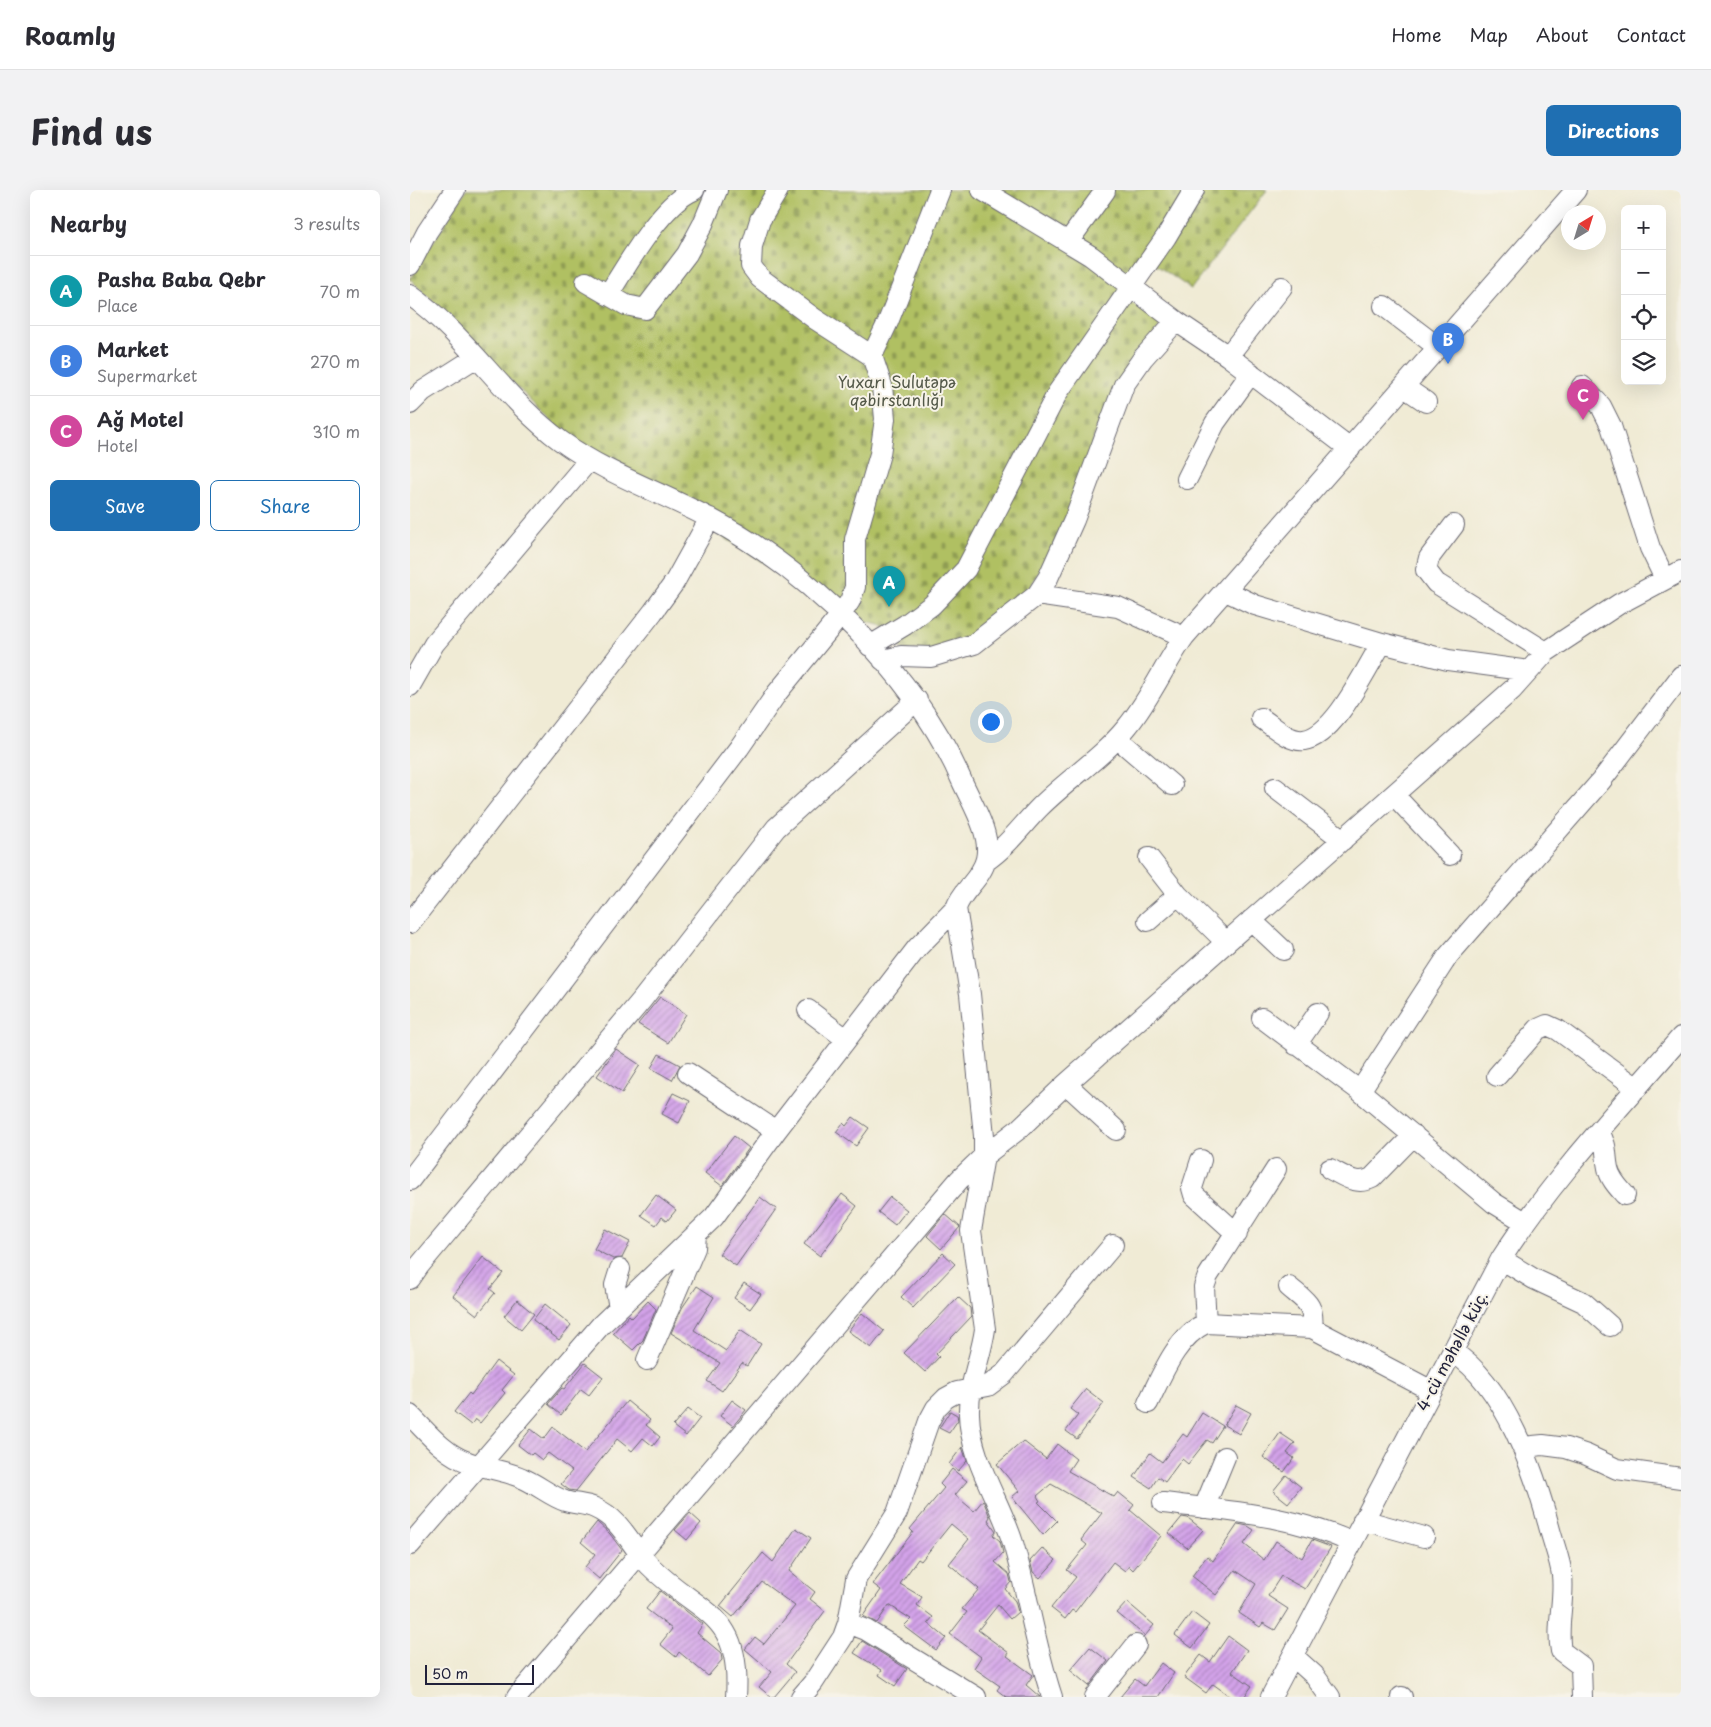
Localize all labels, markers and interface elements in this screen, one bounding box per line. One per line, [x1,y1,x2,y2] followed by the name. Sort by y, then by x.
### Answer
[25,17,116,53] text: Roamly
[1391,21,1441,48] text: Home
[1469,21,1508,48] text: Map
[1536,21,1588,48] text: About
[1616,21,1686,48] text: Contact
[30,104,152,157] text: Find us
[1546,105,1681,156] button: Directions
[1561,205,1606,250] north arrow
[1621,205,1666,385] map controls
[1621,205,1666,250] button: +
[50,207,127,239] text: Nearby
[293,211,360,235] text: 3 results
[1621,250,1666,295] button: −
[97,265,266,293] text: Pasha Baba Qebr
[60,279,72,303] text: A
[320,279,360,303] text: 70 m
[97,293,138,317] text: Place
[1621,295,1666,340] button: locate
[1432,323,1464,364] pin: B
[97,335,169,363] text: Market
[1621,340,1666,385] button: layers
[61,349,71,373] text: B
[310,349,360,373] text: 270 m
[97,363,197,387] text: Supermarket
[838,369,956,411] park label: Yuxarı Sulutəpə qəbirstanlığı
[1567,379,1599,420] pin: C
[97,405,183,433] text: Ağ Motel
[60,419,72,443] text: C
[312,419,360,443] text: 310 m
[97,433,138,457] text: Hotel
[50,480,200,531] button: Save
[210,480,360,531] button: Share
[873,566,905,607] pin: A
[978,709,1004,735] your location
[1409,1286,1493,1415] street label: 4-cü məhəllə küç.
[425,1662,534,1685] scale bar
[432,1663,468,1684] text: 50 m

